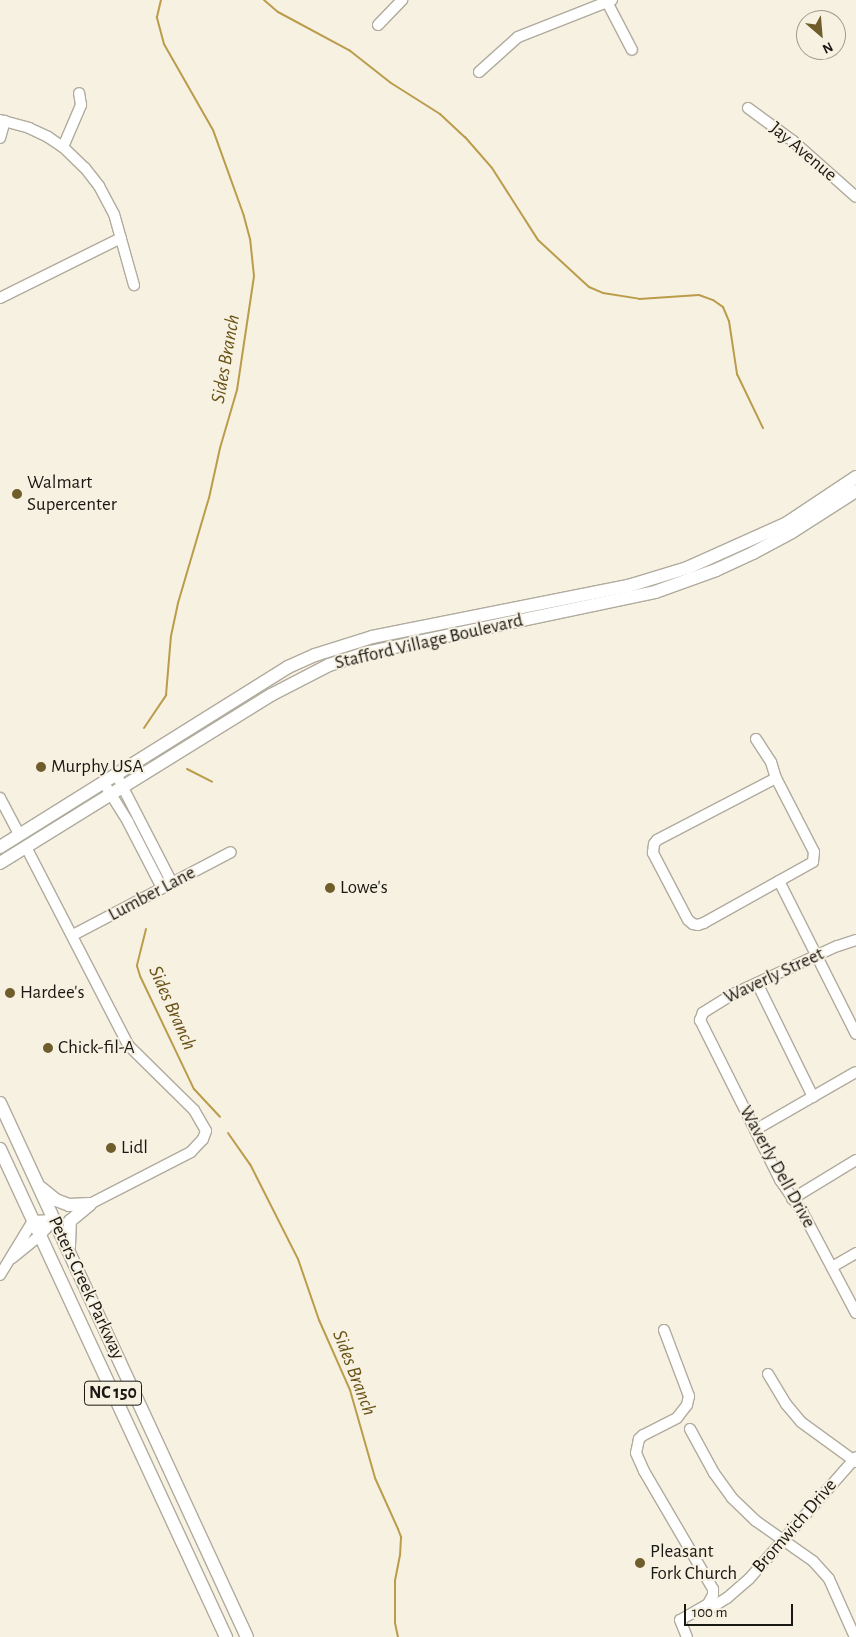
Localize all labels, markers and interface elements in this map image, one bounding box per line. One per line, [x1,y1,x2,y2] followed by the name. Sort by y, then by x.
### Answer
[796,10,846,60] north arrow
[820,39,835,56] text: N
[765,117,841,187] street label: Jay Avenue
[206,313,246,405] water label: Sides Branch
[27,472,117,516] place label: Walmart Supercenter
[11,488,23,500] marker: Walmart Supercenter
[333,609,525,675] street label: Stafford Village Boulevard
[51,756,144,778] place label: Murphy USA
[35,761,47,773] marker: Murphy USA
[105,862,199,926] street label: Lumber Lane
[340,877,388,899] place label: Lowe's
[324,882,336,894] marker: Lowe's
[720,943,828,1009] street label: Waverly Street
[143,962,201,1054] water label: Sides Branch
[20,982,84,1004] place label: Hardee's
[4,987,16,999] marker: Hardee's
[58,1037,135,1059] place label: Chick-fil-A
[42,1042,54,1054] marker: Chick-fil-A
[734,1102,820,1232] street label: Waverly Dell Drive
[121,1137,148,1159] place label: Lidl
[105,1142,117,1154] marker: Lidl
[43,1213,129,1363] street label: Peters Creek Parkway
[327,1327,381,1419] water label: Sides Branch
[83,1378,143,1409] road number: NC 150
[748,1474,842,1578] street label: Bromwich Drive
[650,1541,737,1585] place label: Pleasant Fork Church
[634,1557,646,1569] marker: Pleasant Fork Church
[686,1594,795,1626] scale bar
[692,1605,727,1620] text: 100 m

